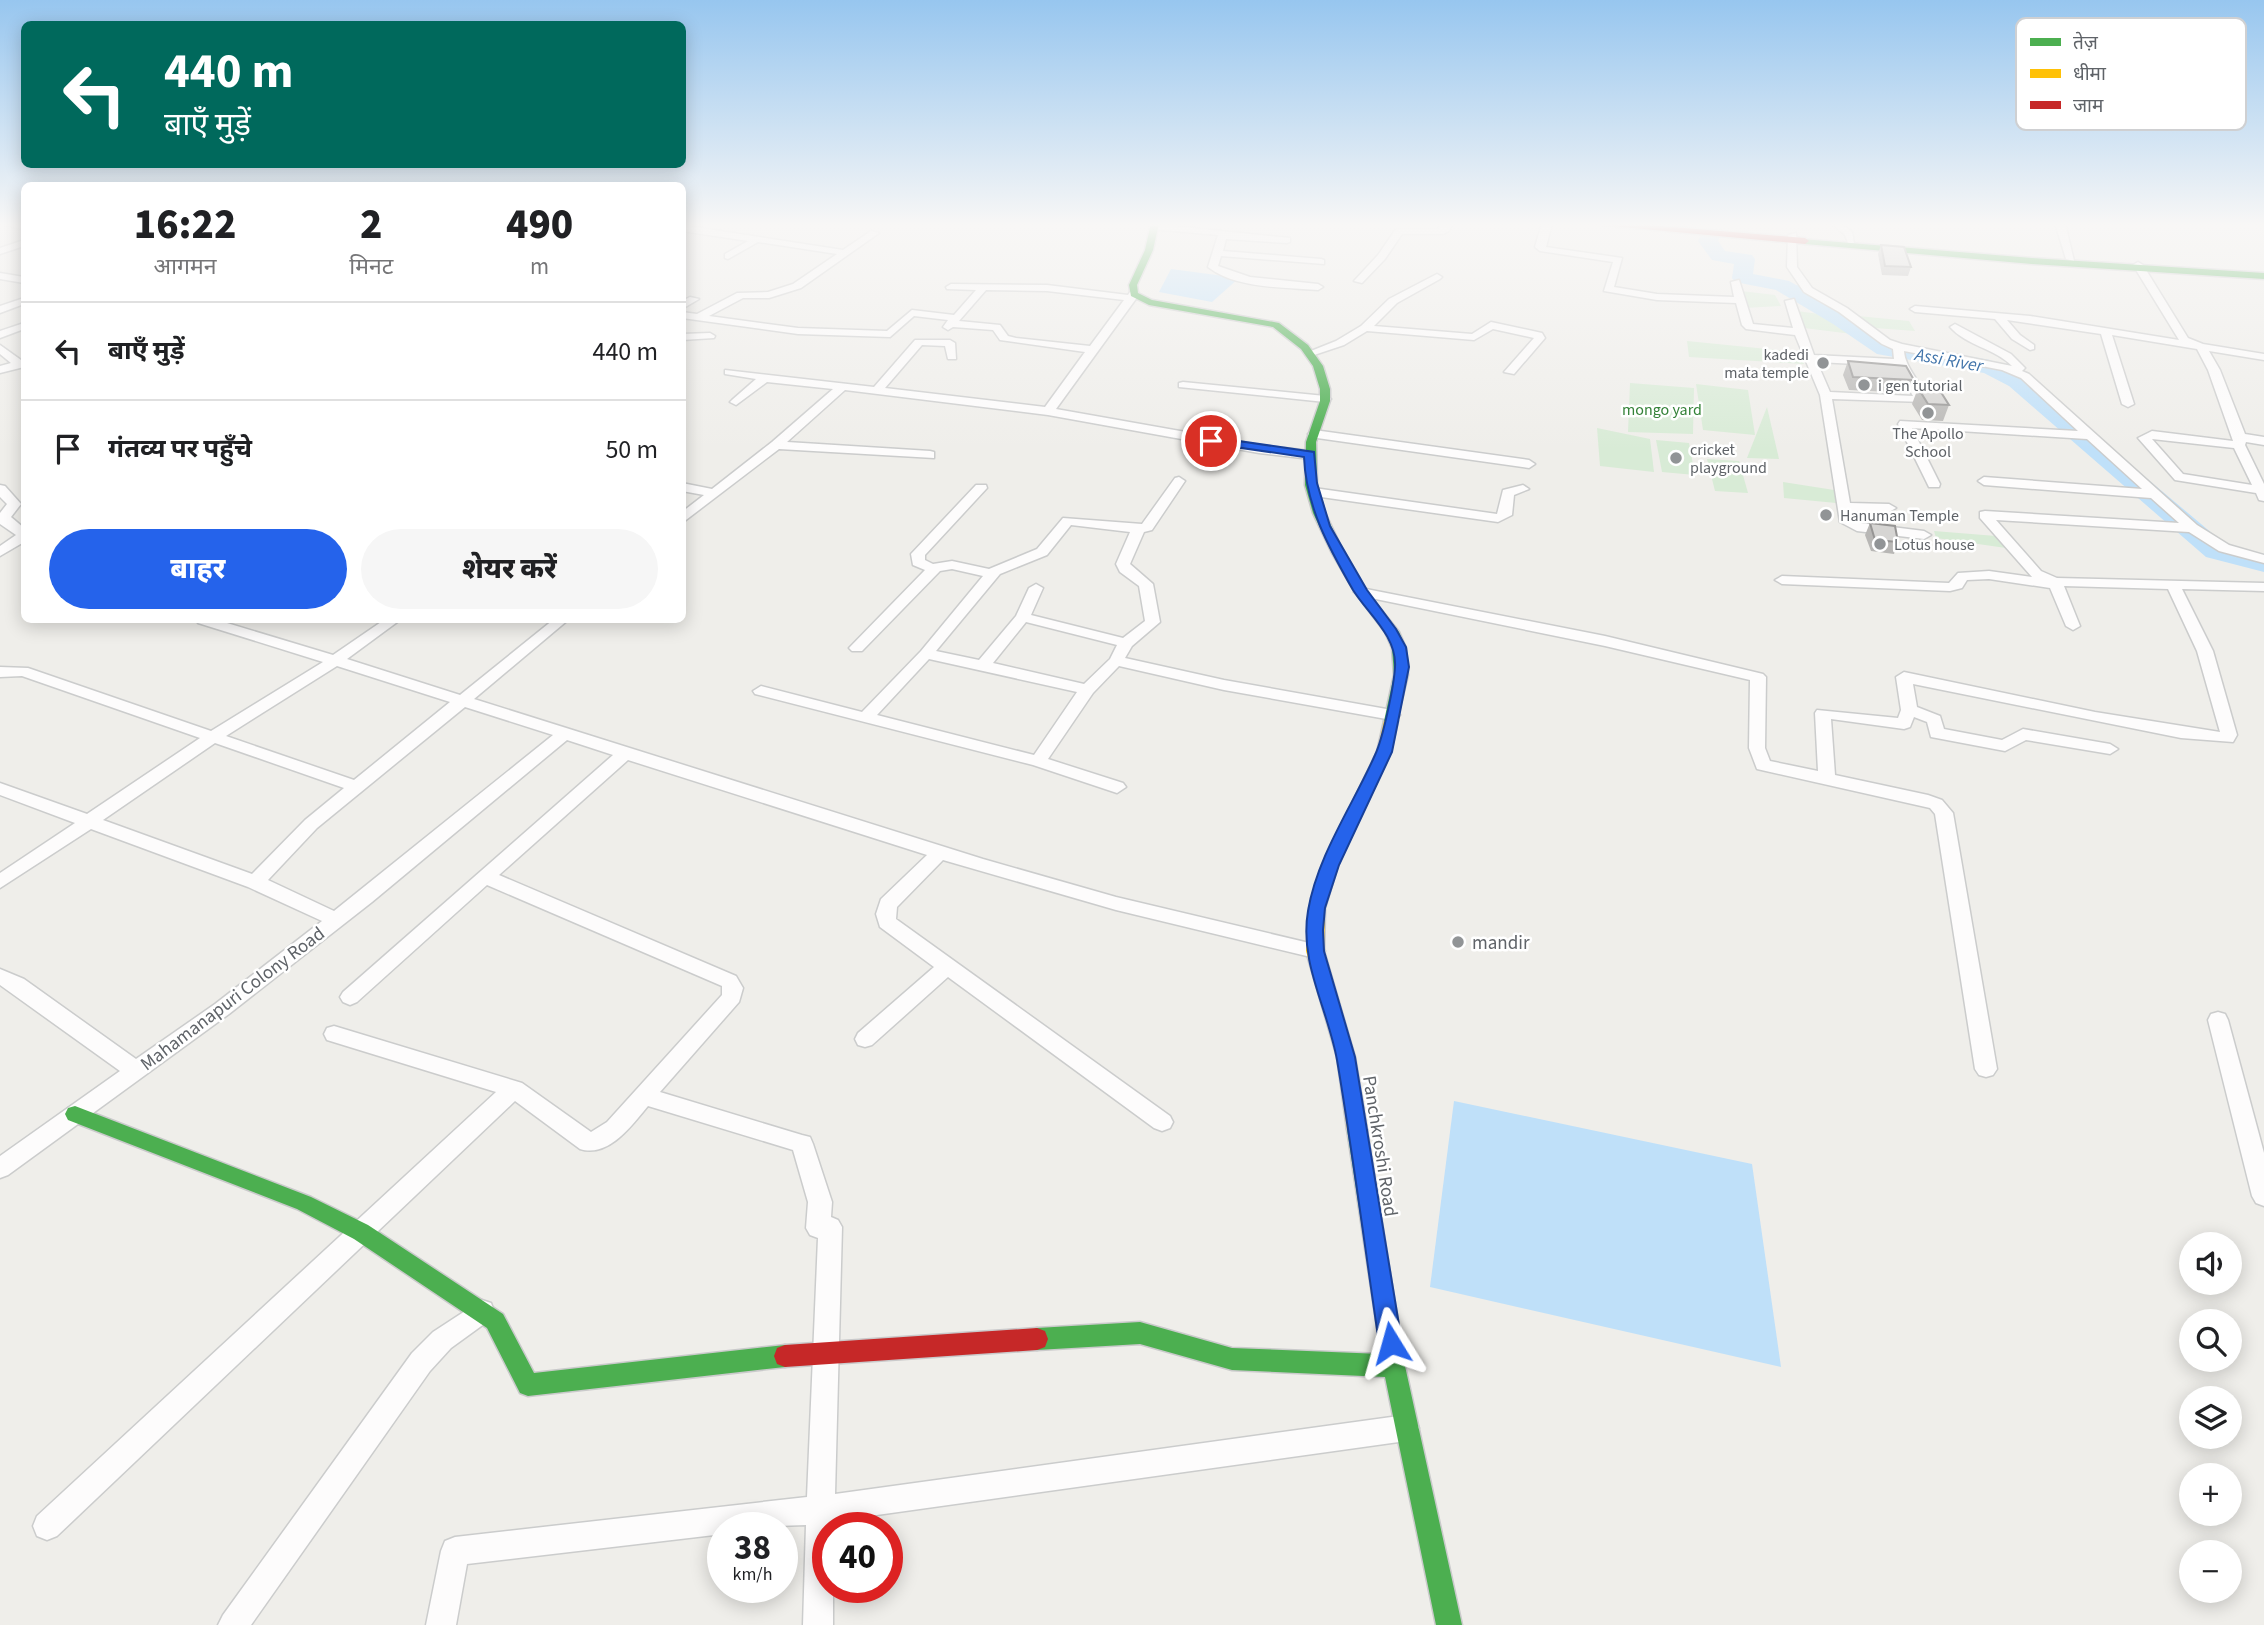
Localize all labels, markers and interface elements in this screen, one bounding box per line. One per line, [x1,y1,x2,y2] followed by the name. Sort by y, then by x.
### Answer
[2016,18,2246,130] legend
[2073,30,2099,57] text: तेज़
[164,37,293,107] text: 440 m
[49,49,140,140] icon: left
[2073,61,2107,88] text: धीमा
[2073,93,2104,120] text: जाम
[164,102,251,148] text: बाएँ मुड़ें
[134,195,236,255] text: 16:22
[360,195,382,255] text: 2
[506,195,573,255] text: 490
[154,250,217,283] text: आगमन
[349,250,393,283] text: मिनट
[530,250,549,283] text: m
[49,332,87,370] icon: left
[108,332,185,369] text: बाएँ मुड़ें
[592,333,658,370] text: 440 m
[1912,342,1986,379] water label: Assi River
[1724,344,1809,384] place label: kadedi mata temple
[1815,355,1831,371] marker: kadedi mata temple
[1878,375,1962,397] place label: i gen tutorial
[1856,377,1872,393] marker: i gen tutorial
[1622,399,1702,421] park label: mongo yard
[1920,405,1936,421] marker: The Apollo School
[1181,411,1241,471] pin
[1192,422,1230,460] icon: arrive
[1892,423,1964,463] place label: The Apollo School
[49,430,87,468] icon: arrive
[108,430,252,467] text: गंतव्य पर पहुँचे
[605,431,658,468] text: 50 m
[1690,439,1767,479] place label: cricket playground
[1668,450,1684,466] marker: cricket playground
[1840,505,1959,527] place label: Hanuman Temple
[1818,507,1834,523] marker: Hanuman Temple
[49,529,347,609] button: बाहर
[361,529,658,609] button: शेयर करें
[1894,534,1975,556] place label: Lotus house
[1872,536,1888,552] marker: Lotus house
[135,921,331,1078] street label: Mahamanapuri Colony Road
[1472,930,1530,957] place label: mandir
[1450,934,1466,950] marker: mandir
[1355,1074,1404,1219] street label: Panchkroshi Road
[2179,1232,2242,1603] map controls
[2179,1232,2242,1295] button: sound
[1354,1306,1428,1380] position arrow
[2179,1309,2242,1372] button: search
[2179,1386,2242,1449] button: layers
[2179,1463,2242,1526] button: +
[812,1512,903,1603] speed limit sign: 40
[734,1523,771,1573] text: 38
[2179,1540,2242,1603] button: −
[733,1562,772,1587] text: km/h

